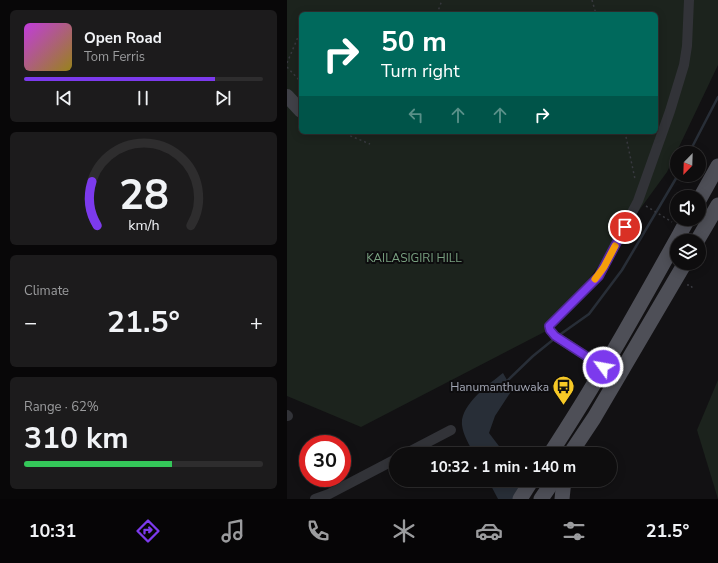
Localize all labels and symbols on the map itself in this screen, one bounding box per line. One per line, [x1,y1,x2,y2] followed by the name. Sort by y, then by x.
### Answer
[670,146,706,182] north arrow
[608,210,642,244] pin
[366,250,462,266] park label: KAILASIGIRI HILL
[582,346,624,388] position arrow
[551,374,577,407] bus stop icon: Hanumanthuwaka
[450,379,549,395] place label: Hanumanthuwaka
[299,435,351,487] speed limit sign: 30

